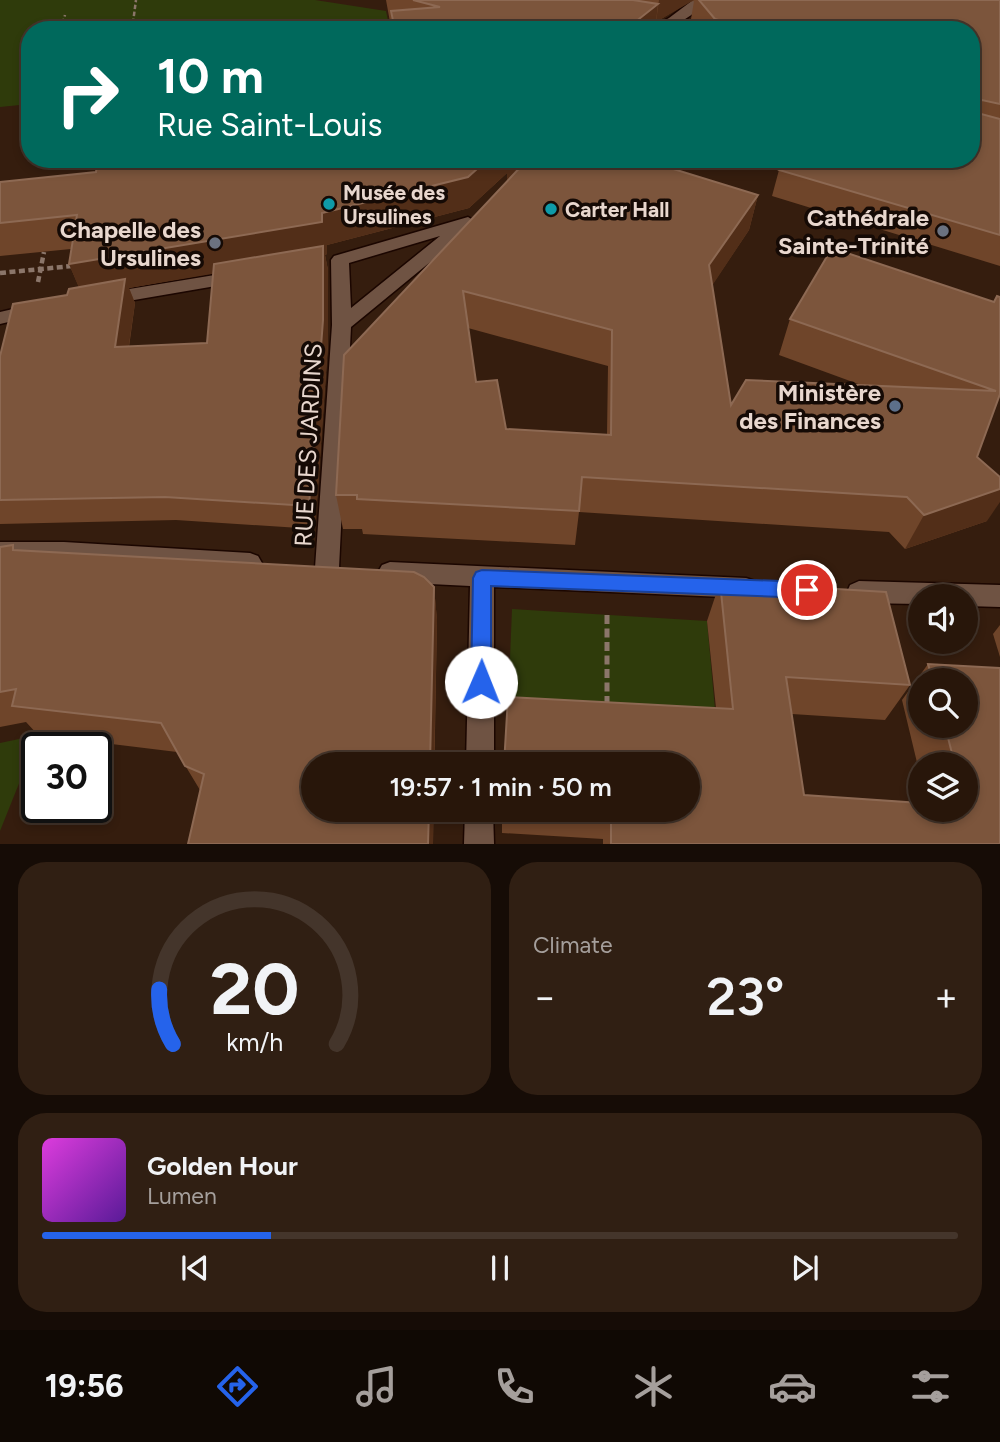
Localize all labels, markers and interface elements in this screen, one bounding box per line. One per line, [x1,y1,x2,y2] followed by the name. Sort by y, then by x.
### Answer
[157,46,264,105] text: 10 m
[42,49,133,140] icon: right
[157,106,382,144] text: Rue Saint-Louis
[343,180,445,229] place label: Musée des Ursulines
[321,196,337,212] marker: Musée des Ursulines
[565,197,670,222] place label: Carter Hall
[543,201,559,217] marker: Carter Hall
[778,203,929,260] place label: Cathédrale Sainte-Trinité
[60,215,201,272] place label: Chapelle des Ursulines
[935,223,951,239] marker: Cathédrale Sainte-Trinité
[207,235,223,251] marker: Chapelle des Ursulines
[288,343,328,547] street label: RUE DES JARDINS
[739,378,881,435] place label: Ministère des Finances
[887,398,903,414] marker: Ministère des Finances
[777,560,837,620] pin
[788,571,826,609] icon: arrive
[908,584,978,822] map controls
[908,584,978,654] button: sound
[444,645,518,719] position arrow
[908,668,978,738] button: search
[21,732,112,823] speed limit sign: 30
[908,752,978,822] button: layers
[389,771,612,803] text: 19:57 · 1 min · 50 m
[533,931,612,959] text: Climate
[210,946,299,1033] text: 20
[707,966,784,1028] text: 23°
[533,974,557,1020] text: −
[934,974,958,1020] text: +
[226,1027,283,1057] text: km/h
[147,1150,298,1182] text: Golden Hour
[147,1182,217,1210] text: Lumen
[176,1249,214,1287] icon: previous
[481,1249,519,1287] icon: pause
[786,1249,824,1287] icon: next
[213,1362,262,1411] icon: directions
[352,1362,401,1411] icon: music
[490,1362,539,1411] icon: phone
[629,1362,678,1411] icon: climate
[768,1362,817,1411] icon: car
[906,1362,955,1411] icon: filters
[45,1367,124,1405] text: 19:56

